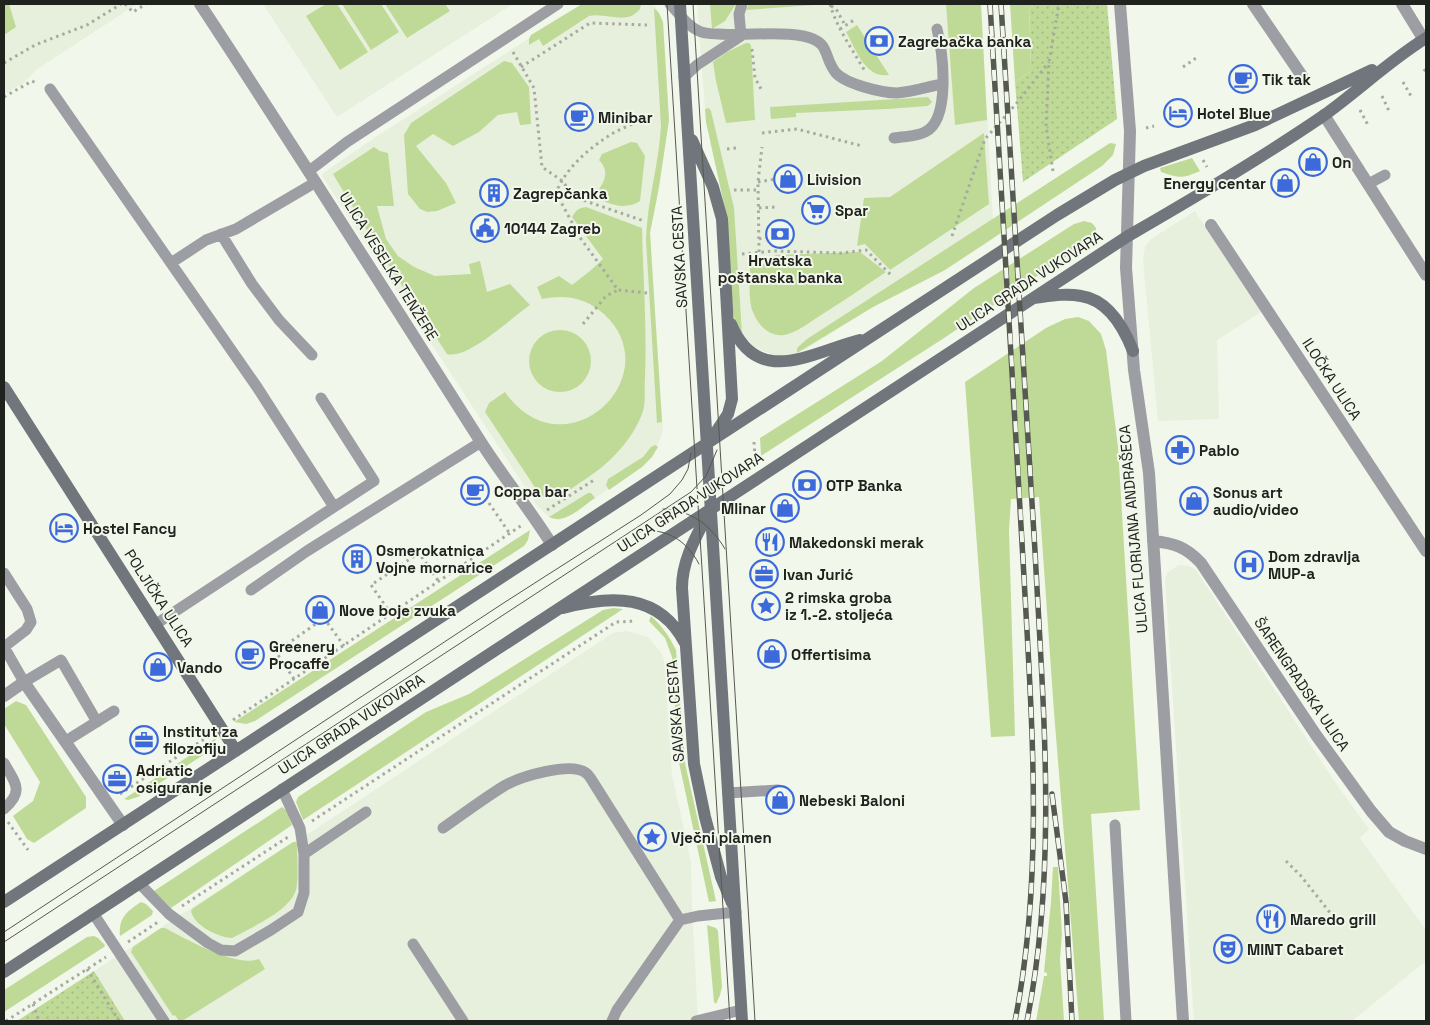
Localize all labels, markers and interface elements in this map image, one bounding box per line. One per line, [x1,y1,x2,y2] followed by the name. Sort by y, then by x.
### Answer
[864,26,894,56] bank icon: Zagrebačka banka
[898,32,1032,51] place label: Zagrebačka banka
[1228,64,1258,94] cafe icon: Tik tak
[1262,70,1311,89] place label: Tik tak
[1163,98,1193,128] hotel icon: Hotel Blue
[564,102,594,132] cafe icon: Minibar
[1197,104,1271,123] place label: Hotel Blue
[598,108,653,127] place label: Minibar
[1298,147,1328,177] shop icon: On
[1332,153,1351,172] place label: On
[773,164,803,194] shop icon: Livision
[1270,168,1300,198] shop icon: Energy centar
[807,170,862,189] place label: Livision
[1164,174,1266,193] place label: Energy centar
[479,178,509,208] building icon: Zagrepčanka
[513,184,608,203] place label: Zagrepčanka
[335,188,443,344] street label: ULICA VESELKA TENŽERE
[801,195,831,225] supermarket icon: Spar
[835,201,868,220] place label: Spar
[667,205,691,309] street label: SAVSKA CESTA
[470,213,500,243] public building icon: 10144 Zagreb
[504,219,601,238] place label: 10144 Zagreb
[765,219,795,249] bank icon: Hrvatska poštanska banka
[952,226,1106,335] street label: ULICA GRADA VUKOVARA
[718,251,842,287] place label: Hrvatska poštanska banka
[1298,334,1366,424] street label: ILOČKA ULICA
[1114,423,1152,634] street label: ULICA FLORIJANA ANDRAŠECA
[1165,435,1195,465] pharmacy icon: Pablo
[1199,441,1239,460] place label: Pablo
[613,447,767,556] street label: ULICA GRADA VUKOVARA
[792,470,822,500] bank icon: OTP Banka
[460,476,490,506] cafe icon: Coppa bar
[826,476,903,495] place label: OTP Banka
[494,482,569,501] place label: Coppa bar
[1213,483,1299,519] place label: Sonus art audio/video
[1179,486,1209,516] shop icon: Sonus art audio/video
[770,493,800,523] shop icon: Mlinar
[721,499,766,518] place label: Mlinar
[49,513,79,543] hotel icon: Hostel Fancy
[83,519,177,538] place label: Hostel Fancy
[755,527,785,557] restaurant icon: Makedonski merak
[789,533,925,552] place label: Makedonski merak
[376,541,493,577] place label: Osmerokatnica Vojne mornarice
[342,544,372,574] building icon: Osmerokatnica Vojne mornarice
[120,546,198,651] street label: POLJIČKA ULICA
[1268,547,1360,583] place label: Dom zdravlja MUP-a
[1234,550,1264,580] hospital icon: Dom zdravlja MUP-a
[749,559,779,589] office icon: Ivan Jurić
[783,565,854,584] place label: Ivan Jurić
[785,588,893,624] place label: 2 rimska groba iz 1.-2. stoljeća
[751,591,781,621] place icon: 2 rimska groba iz 1.-2. stoljeća
[305,595,335,625] shop icon: Nove boje zvuka
[339,601,456,620] place label: Nove boje zvuka
[1250,613,1354,755] street label: ŠARENGRADSKA ULICA
[269,637,335,673] place label: Greenery Procaffe
[757,639,787,669] shop icon: Offertisima
[235,640,265,670] cafe icon: Greenery Procaffe
[791,645,871,664] place label: Offertisima
[143,652,173,682] shop icon: Vando
[177,658,222,677] place label: Vando
[662,659,688,763] street label: SAVSKA CESTA
[274,669,428,778] street label: ULICA GRADA VUKOVARA
[163,722,238,758] place label: Institut za filozofiju
[129,725,159,755] office icon: Institut za filozofiju
[136,761,213,797] place label: Adriatic osiguranje
[102,764,132,794] office icon: Adriatic osiguranje
[765,785,795,815] shop icon: Nebeski Baloni
[799,791,905,810] place label: Nebeski Baloni
[637,822,667,852] place icon: Vječni plamen
[671,828,772,847] place label: Vječni plamen
[1256,904,1286,934] restaurant icon: Maredo grill
[1290,910,1376,929] place label: Maredo grill
[1213,934,1243,964] theatre icon: MINT Cabaret
[1247,940,1344,959] place label: MINT Cabaret

